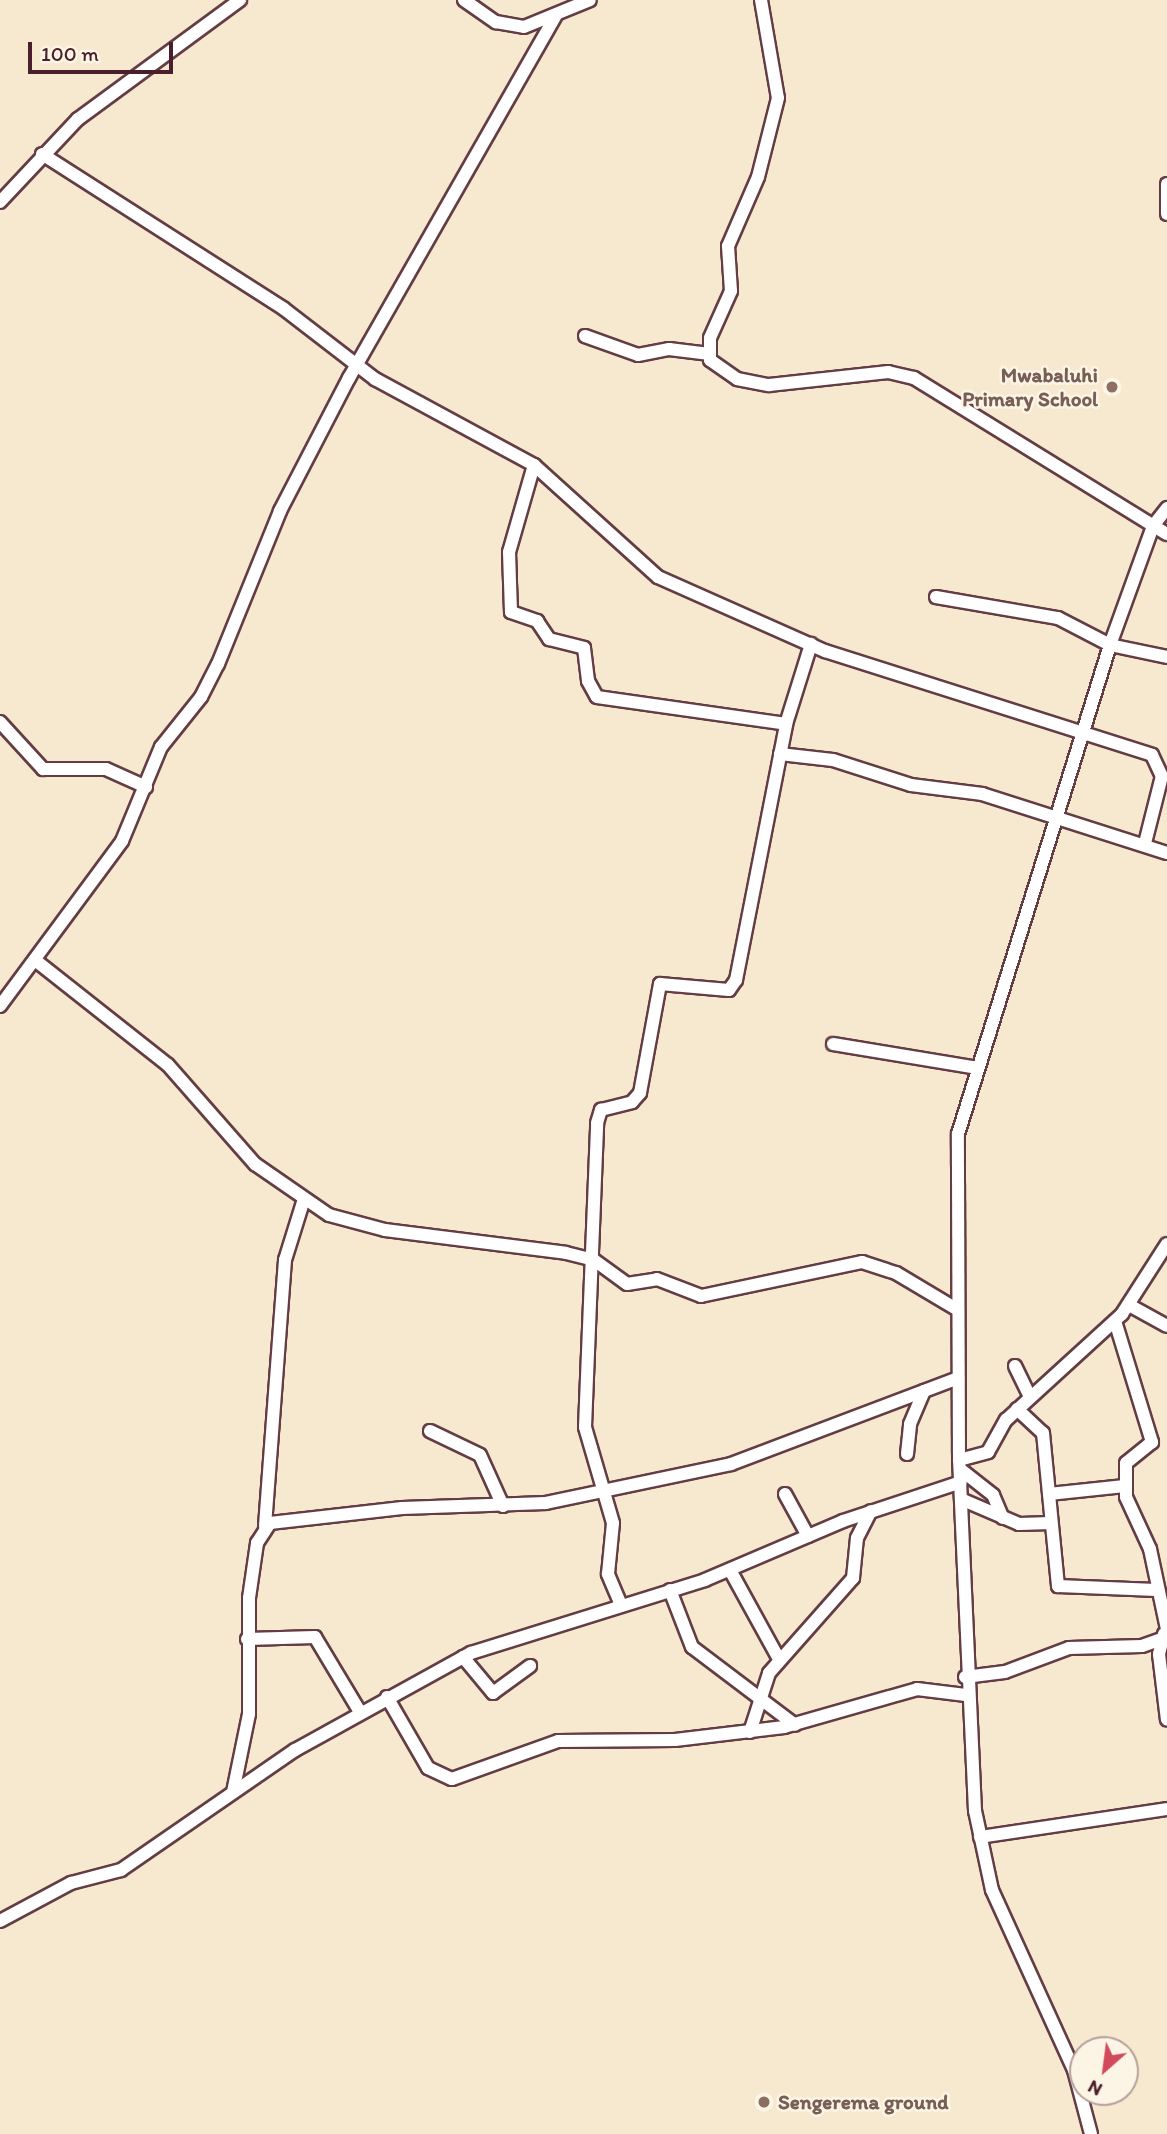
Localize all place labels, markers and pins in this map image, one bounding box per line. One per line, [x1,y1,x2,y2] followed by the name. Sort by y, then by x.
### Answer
[962,362,1098,412] place label: Mwabaluhi Primary School
[1104,379,1120,395] marker: Mwabaluhi Primary School
[778,2089,949,2115] place label: Sengerema ground
[756,2094,772,2110] marker: Sengerema ground

